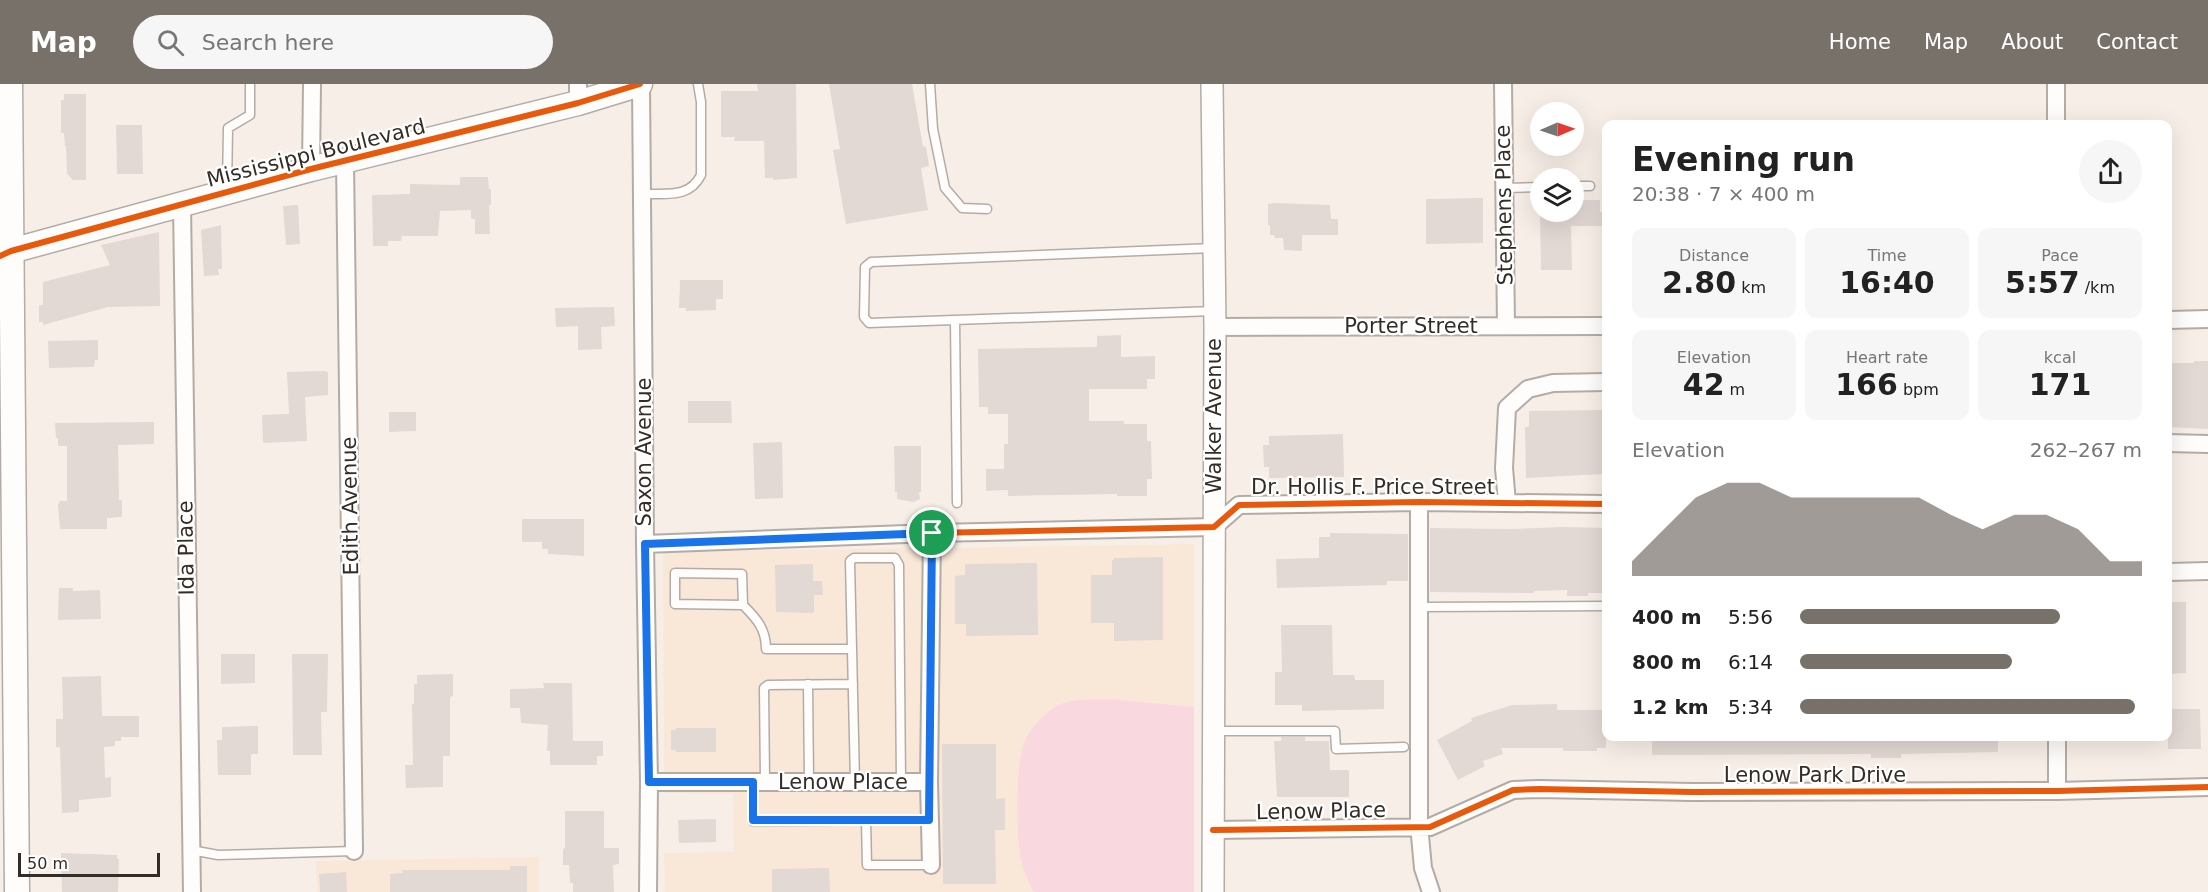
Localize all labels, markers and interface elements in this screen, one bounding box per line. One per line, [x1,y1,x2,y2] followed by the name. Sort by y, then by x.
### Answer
[133,15,553,69] search box
[30,26,97,59] text: Map
[154,26,187,59] icon: search
[202,30,334,55] text: Search here
[1829,30,1891,54] text: Home
[1924,30,1968,54] text: Map
[2001,30,2063,54] text: About
[2096,30,2178,54] text: Contact
[1530,102,1584,156] north arrow
[1530,102,1584,222] map controls
[204,114,428,192] street label: Mississippi Boulevard
[1491,124,1517,286] street label: Stephens Place
[1632,140,1855,179] text: Evening run
[2079,140,2142,203] button: share
[1530,168,1584,222] button: layers
[1632,182,1815,206] text: 20:38 · 7 × 400 m
[1679,246,1749,265] text: Distance
[1867,246,1907,265] text: Time
[2041,246,2079,265] text: Pace
[1662,265,1736,300] text: 2.80
[1839,265,1935,300] text: 16:40
[2005,265,2080,300] text: 5:57
[1736,278,1766,297] text: km
[2080,278,2115,297] text: /km
[1344,314,1478,338] street label: Porter Street
[1202,338,1226,494] street label: Walker Avenue
[1677,348,1751,367] text: Elevation
[1846,348,1928,367] text: Heart rate
[2044,348,2076,367] text: kcal
[1683,367,1725,402] text: 42
[1835,367,1898,402] text: 166
[2029,367,2091,402] text: 171
[632,378,656,526] street label: Saxon Avenue
[1725,380,1745,399] text: m
[1898,380,1939,399] text: bpm
[337,436,363,576] street label: Edith Avenue
[1632,438,1725,462] text: Elevation
[2030,438,2142,462] text: 262–267 m
[1251,475,1495,499] street label: Dr. Hollis F. Price Street
[173,500,199,596] street label: Ida Place
[906,507,957,558] pin
[915,516,948,549] icon: arrive
[1632,605,1702,629] text: 400 m
[1728,605,1773,629] text: 5:56
[1632,650,1702,674] text: 800 m
[1728,650,1773,674] text: 6:14
[1632,695,1709,719] text: 1.2 km
[1728,695,1773,719] text: 5:34
[1724,763,1906,787] street label: Lenow Park Drive
[778,770,908,794] street label: Lenow Place
[1256,798,1386,824] street label: Lenow Place
[18,850,160,878] scale bar
[27,854,68,873] text: 50 m

